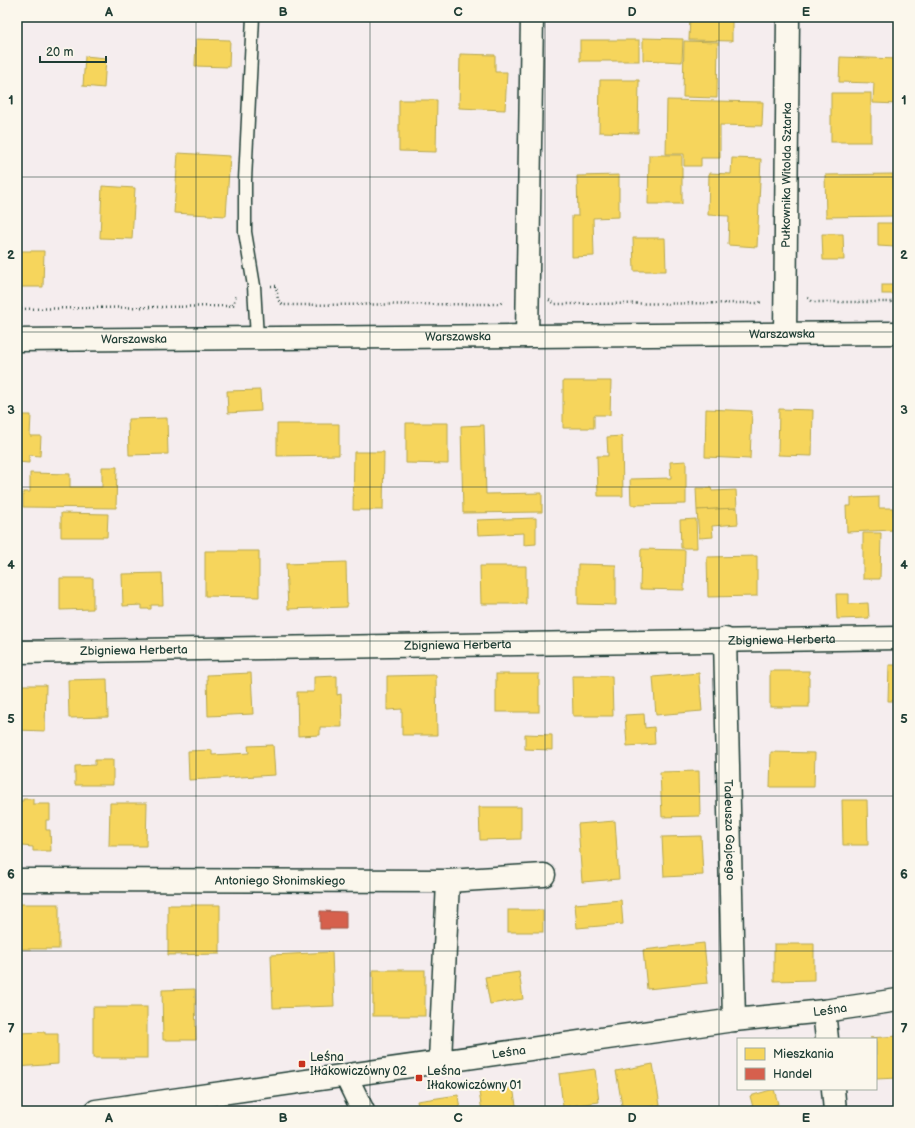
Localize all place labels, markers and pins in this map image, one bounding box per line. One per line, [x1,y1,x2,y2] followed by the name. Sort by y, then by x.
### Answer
[310,1050,407,1079] place label: Leśna Iłłakowiczówny 02
[297,1059,307,1069] marker: Leśna Iłłakowiczówny 02
[427,1064,521,1093] place label: Leśna Iłłakowiczówny 01
[414,1073,424,1083] marker: Leśna Iłłakowiczówny 01

